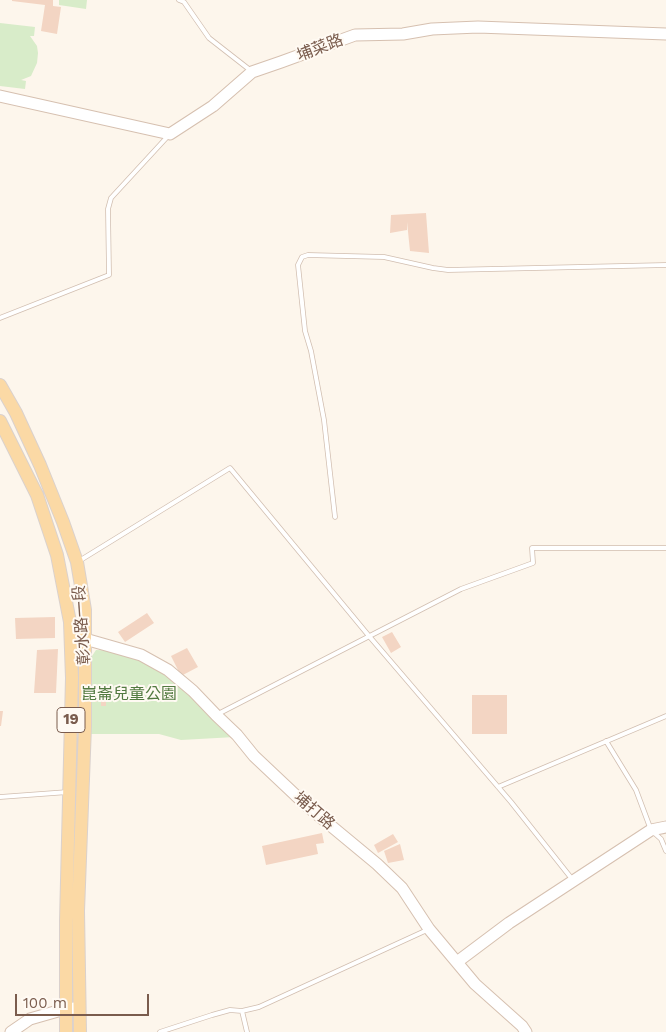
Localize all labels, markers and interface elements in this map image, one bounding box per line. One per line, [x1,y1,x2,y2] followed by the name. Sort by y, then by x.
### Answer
[294,30,346,66] street label: 埔菜路
[70,584,94,666] street label: 彰水路一段
[81,684,177,704] park label: 崑崙兒童公園
[57,708,85,732] road number: 19
[290,788,338,834] street label: 埔打路
[18,984,151,1016] scale bar
[23,994,67,1012] text: 100 m

